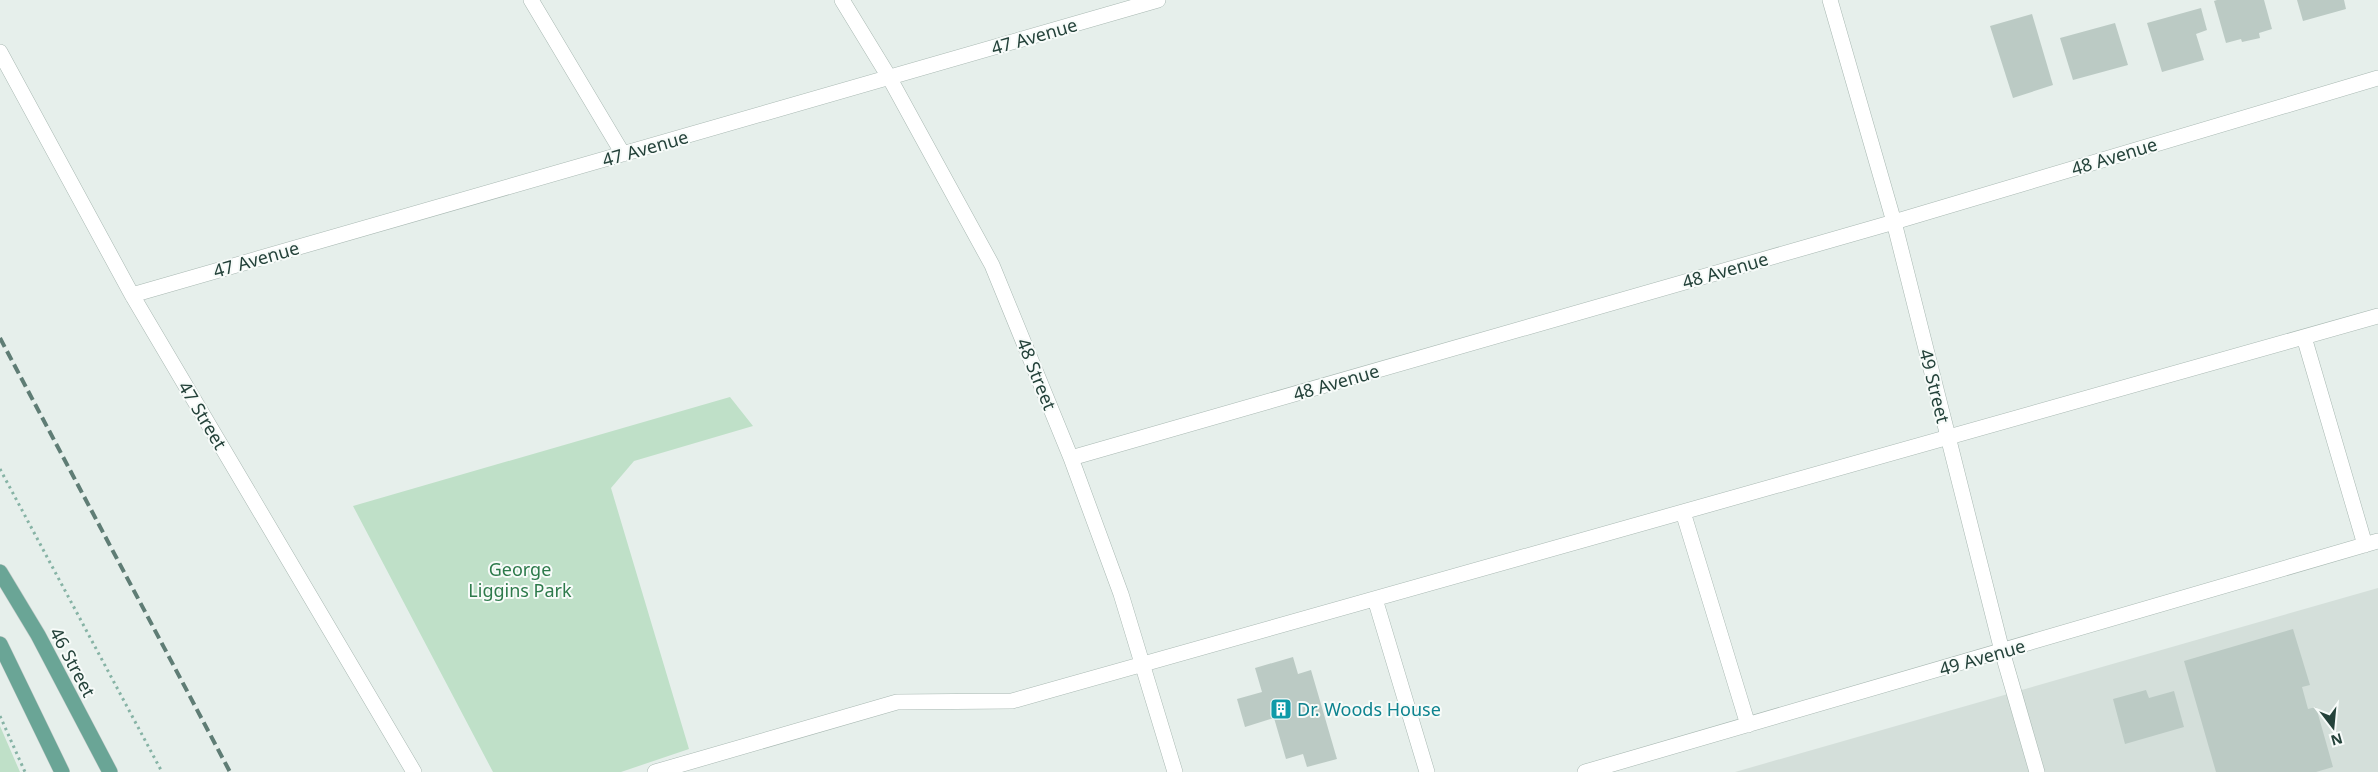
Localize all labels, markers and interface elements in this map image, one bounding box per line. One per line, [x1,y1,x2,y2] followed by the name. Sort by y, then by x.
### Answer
[988,12,1080,60] street label: 47 Avenue
[599,124,691,172] street label: 47 Avenue
[2068,132,2160,180] street label: 48 Avenue
[210,235,302,283] street label: 47 Avenue
[1679,246,1771,294] street label: 48 Avenue
[1012,334,1062,414] street label: 48 Street
[1914,346,1956,426] street label: 49 Street
[1290,358,1382,406] street label: 48 Avenue
[173,376,233,454] street label: 47 Street
[468,557,572,602] park label: George Liggins Park
[45,623,102,701] street label: 46 Street
[1936,633,2028,681] street label: 49 Avenue
[1269,697,1293,721] building icon: Dr. Woods House
[1297,697,1441,721] place label: Dr. Woods House
[2308,702,2358,752] north arrow
[2329,729,2345,751] text: N

